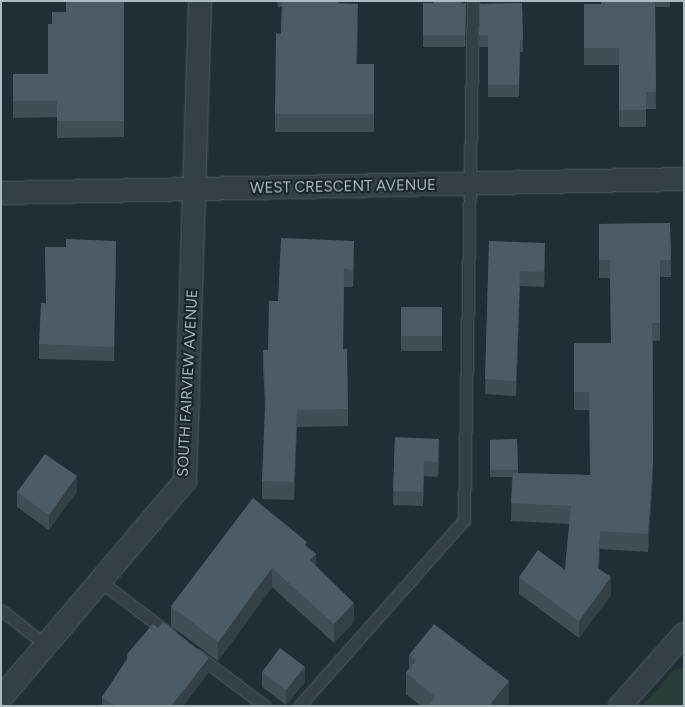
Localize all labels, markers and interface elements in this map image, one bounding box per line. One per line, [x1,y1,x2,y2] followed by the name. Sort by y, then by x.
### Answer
[250,176,436,198] street label: WEST CRESCENT AVENUE
[174,289,202,477] street label: SOUTH FAIRVIEW AVENUE

